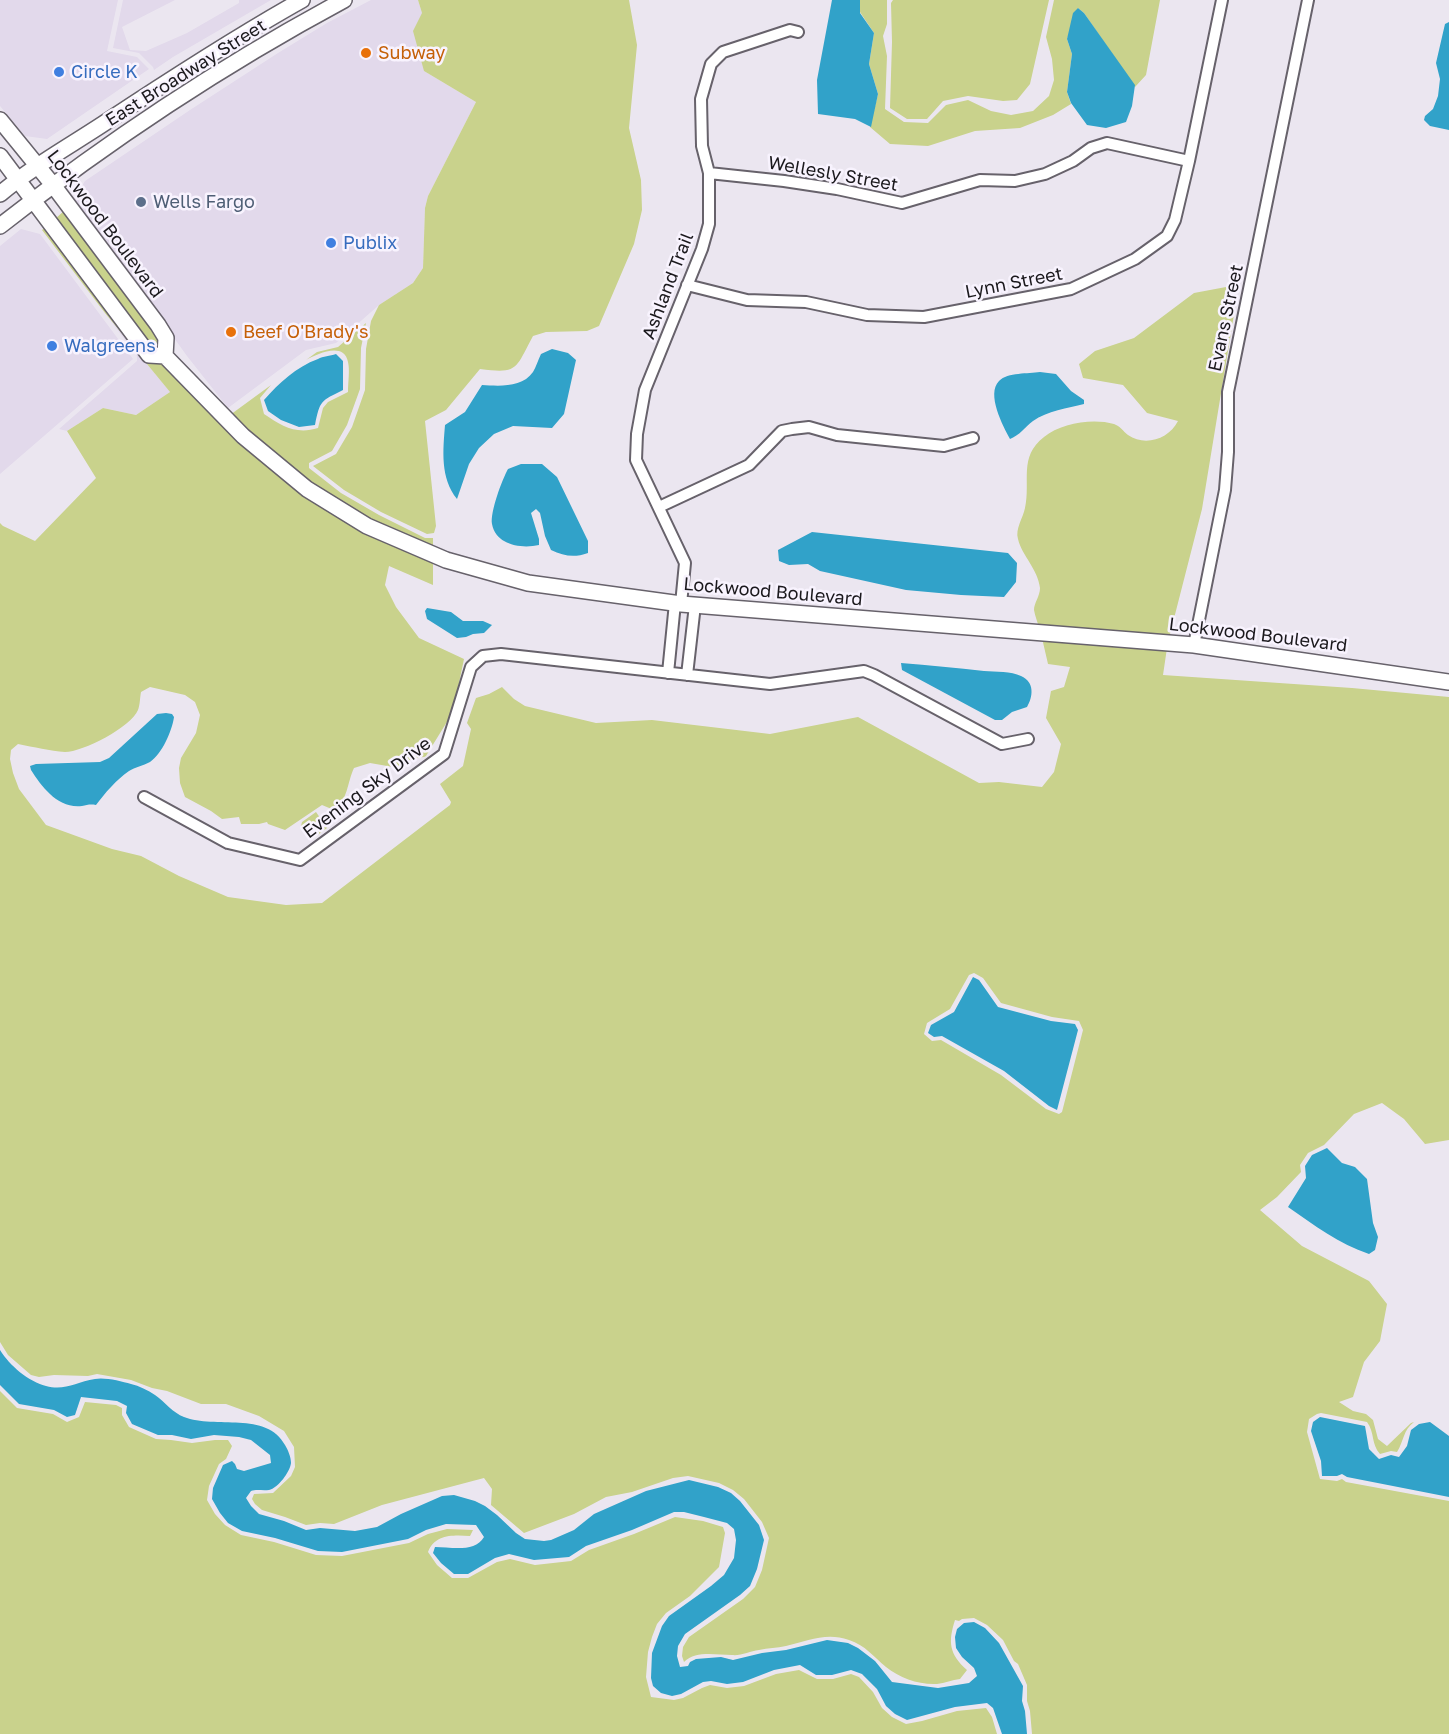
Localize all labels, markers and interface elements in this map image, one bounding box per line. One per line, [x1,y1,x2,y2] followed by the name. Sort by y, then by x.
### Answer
[102,15,270,131] street label: East Broadway Street
[378,42,445,64] place label: Subway
[359,46,373,60] marker: Subway
[71,61,138,83] place label: Circle K
[52,65,66,79] marker: Circle K
[42,146,168,302] street label: Lockwood Boulevard
[766,152,900,196] street label: Wellesly Street
[153,191,255,213] place label: Wells Fargo
[134,195,148,209] marker: Wells Fargo
[638,230,698,342] street label: Ashland Trail
[343,232,397,254] place label: Publix
[324,236,338,250] marker: Publix
[1204,262,1248,374] street label: Evans Street
[963,263,1065,303] street label: Lynn Street
[243,321,369,343] place label: Beef O'Brady's
[224,325,238,339] marker: Beef O'Brady's
[64,335,156,357] place label: Walgreens
[45,339,59,353] marker: Walgreens
[683,573,863,611] street label: Lockwood Boulevard
[1168,613,1348,657] street label: Lockwood Boulevard
[299,733,435,843] street label: Evening Sky Drive

